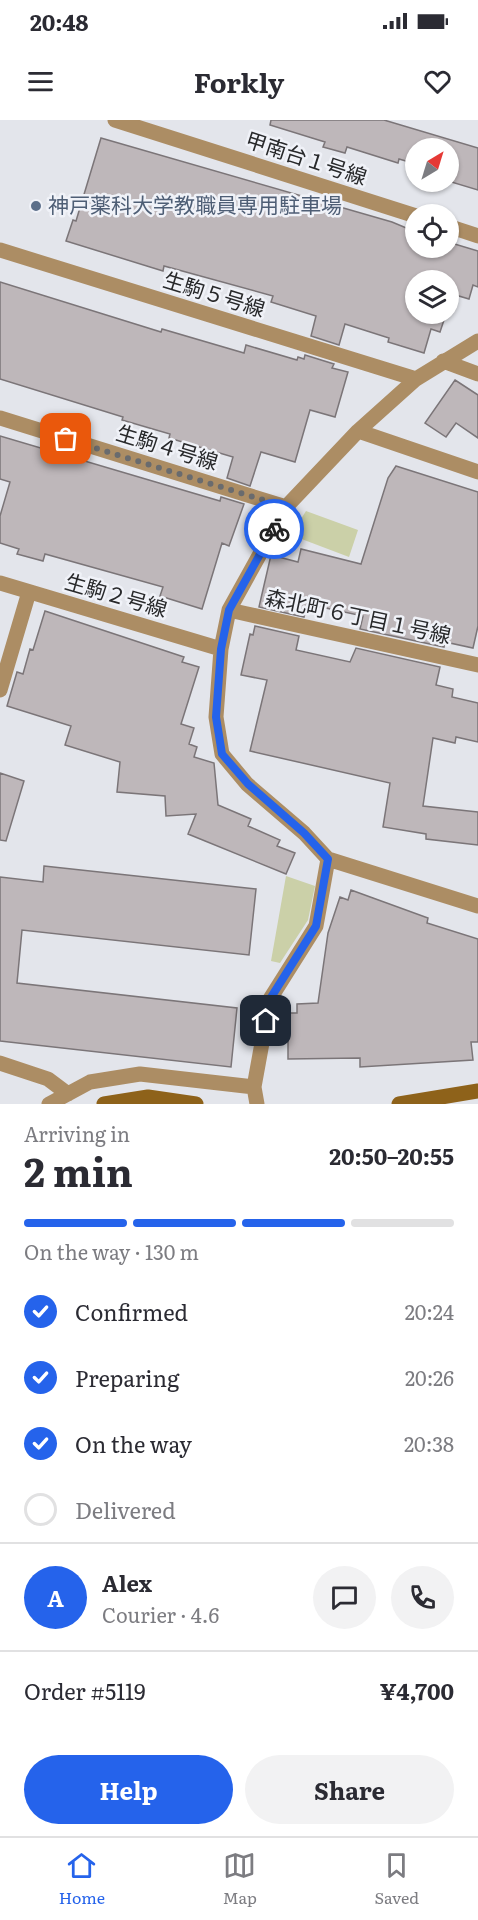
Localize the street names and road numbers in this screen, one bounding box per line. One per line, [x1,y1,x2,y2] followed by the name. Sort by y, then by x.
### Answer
[242,122,371,191] street label: 甲南台１号線
[160,262,269,323] street label: 生駒５号線
[113,415,222,476] street label: 生駒４号線
[62,564,171,623] street label: 生駒２号線
[263,580,454,649] street label: 森北町６丁目１号線

